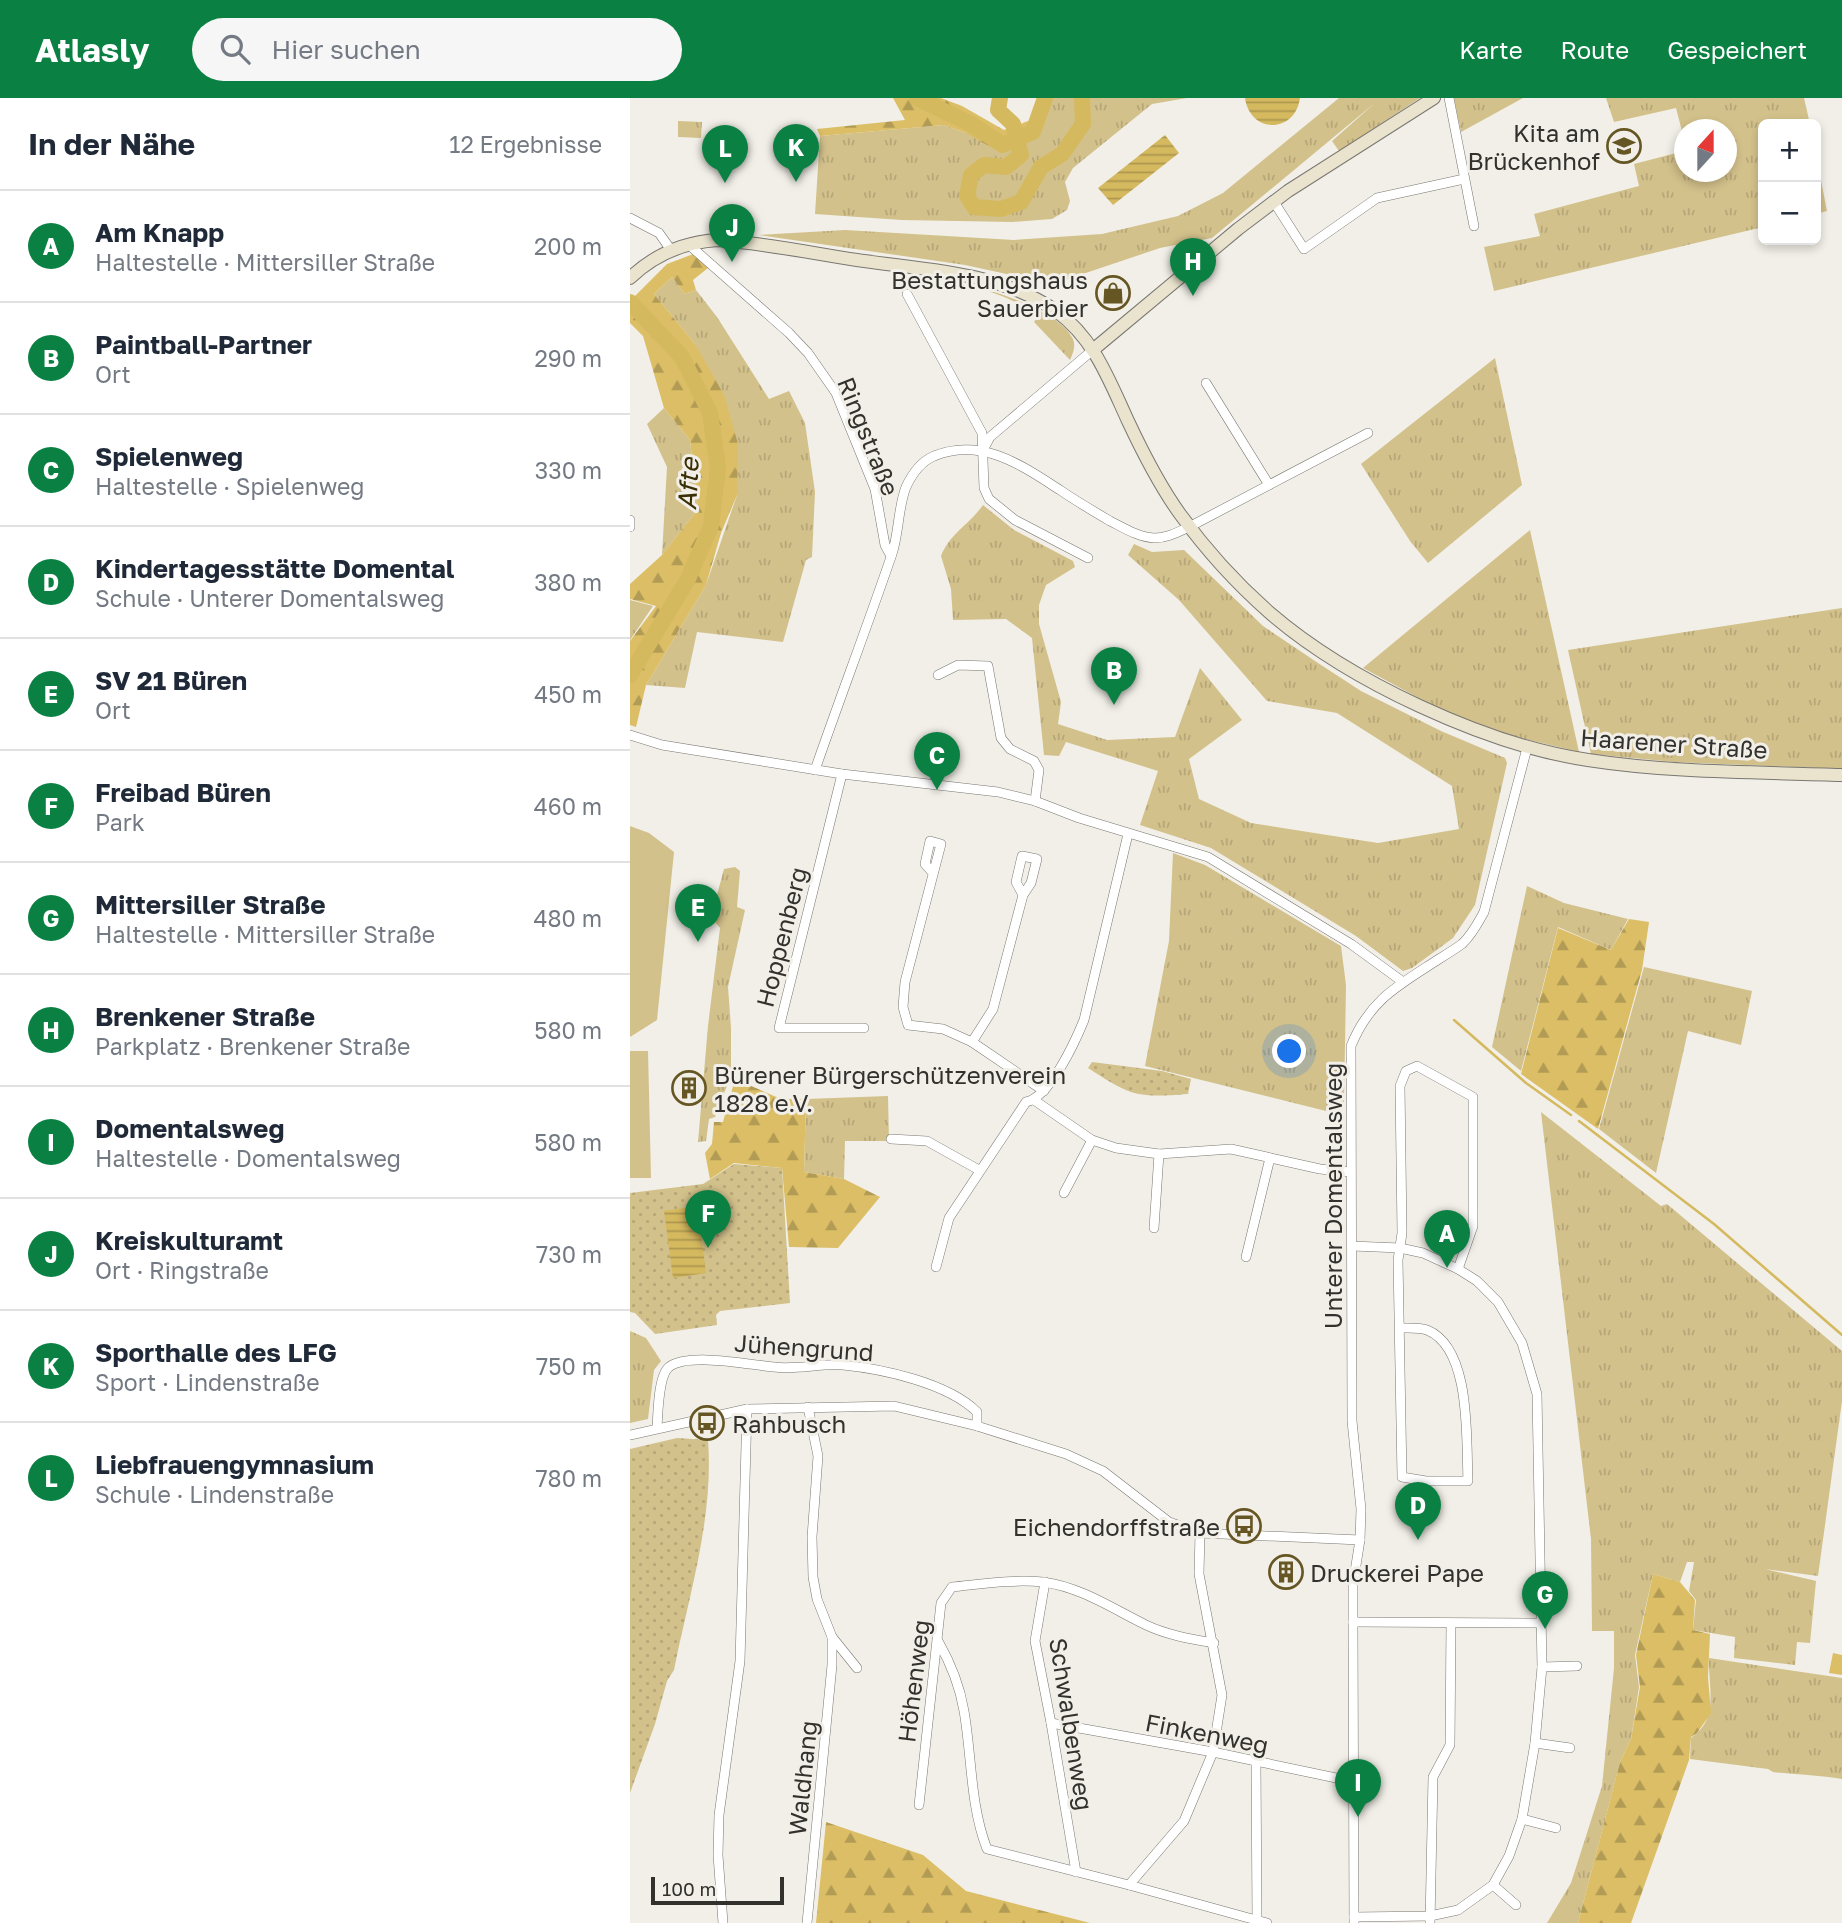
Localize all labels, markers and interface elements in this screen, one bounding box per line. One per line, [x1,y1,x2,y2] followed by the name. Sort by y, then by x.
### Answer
[192,18,682,81] search box
[35,30,150,69] text: Atlasly
[216,30,254,68] icon: search
[272,34,421,65] text: Hier suchen
[1459,35,1523,64] text: Karte
[1561,35,1629,64] text: Route
[1667,35,1807,64] text: Gespeichert
[1468,118,1600,175] place label: Kita am Brückenhof
[1674,119,1737,182] north arrow
[1758,119,1821,245] map controls
[1758,119,1821,182] button: +
[773,124,819,182] pin: K
[702,125,748,183] pin: L
[28,126,195,162] text: In der Nähe
[1605,127,1643,165] school or university icon: Kita am Brückenhof
[449,130,602,158] text: 12 Ergebnisse
[1758,182,1821,245] button: −
[709,204,755,262] pin: J
[95,217,224,248] text: Am Knapp
[43,232,59,260] text: A
[534,232,602,260] text: 200 m
[1170,238,1216,296] pin: H
[95,248,435,276] text: Haltestelle · Mittersiller Straße
[891,265,1088,322] place label: Bestattungshaus Sauerbier
[1094,274,1132,312] shop icon: Bestattungshaus Sauerbier
[95,329,312,360] text: Paintball-Partner
[43,344,59,372] text: B
[534,344,602,372] text: 290 m
[95,360,131,388] text: Ort
[832,373,906,499] street label: Ringstraße
[95,441,243,472] text: Spielenweg
[671,455,705,511] water label: Afte
[43,456,59,484] text: C
[535,456,602,484] text: 330 m
[95,472,365,500] text: Haltestelle · Spielenweg
[95,553,455,584] text: Kindertagesstätte Domental
[43,568,59,596] text: D
[534,568,602,596] text: 380 m
[95,584,444,612] text: Schule · Unterer Domentalsweg
[1091,647,1137,705] pin: B
[95,665,247,696] text: SV 21 Büren
[44,680,58,708] text: E
[534,680,602,708] text: 450 m
[95,696,131,724] text: Ort
[1579,722,1769,764] street label: Haarener Straße
[914,732,960,790] pin: C
[95,777,271,808] text: Freibad Büren
[44,792,58,820] text: F
[534,792,602,820] text: 460 m
[95,808,145,836] text: Park
[750,864,812,1010] street label: Hoppenberg
[675,884,721,942] pin: E
[95,889,325,920] text: Mittersiller Straße
[43,904,59,932] text: G
[534,904,602,932] text: 480 m
[95,920,435,948] text: Haltestelle · Mittersiller Straße
[95,1001,315,1032] text: Brenkener Straße
[42,1016,60,1044] text: H
[534,1016,602,1044] text: 580 m
[95,1032,410,1060] text: Parkplatz · Brenkener Straße
[1272,1034,1306,1068] your location
[714,1060,1066,1117] place label: Bürener Bürgerschützenverein 1828 e.V.
[1318,1063,1347,1329] street label: Unterer Domentalsweg
[670,1069,708,1107] building icon: Bürener Bürgerschützenverein 1828 e.V.
[95,1113,284,1144] text: Domentalsweg
[47,1128,55,1156] text: I
[534,1128,602,1156] text: 580 m
[95,1144,401,1172] text: Haltestelle · Domentalsweg
[685,1190,731,1248] pin: F
[1424,1210,1470,1268] pin: A
[95,1225,283,1256] text: Kreiskulturamt
[44,1240,58,1268] text: J
[536,1240,602,1268] text: 730 m
[95,1256,269,1284] text: Ort · Ringstraße
[733,1328,875,1366] street label: Jühengrund
[95,1337,337,1368] text: Sporthalle des LFG
[43,1352,59,1380] text: K
[536,1352,602,1380] text: 750 m
[95,1368,320,1396] text: Sport · Lindenstraße
[688,1404,726,1442] bus stop icon: Rahbusch
[732,1409,846,1438] place label: Rahbusch
[95,1449,374,1480] text: Liebfrauengymnasium
[44,1464,58,1492] text: L
[535,1464,602,1492] text: 780 m
[95,1480,334,1508] text: Schule · Lindenstraße
[1395,1482,1441,1540] pin: D
[1225,1507,1263,1545] bus stop icon: Eichendorffstraße
[1013,1512,1220,1541] place label: Eichendorffstraße
[1267,1553,1305,1591] building icon: Druckerei Pape
[1310,1558,1484,1587] place label: Druckerei Pape
[1522,1571,1568,1629] pin: G
[891,1618,935,1744] street label: Höhenweg
[1044,1636,1100,1812] street label: Schwalbenweg
[1143,1707,1271,1759] street label: Finkenweg
[782,1719,822,1837] street label: Waldhang
[1335,1759,1381,1817] pin: I
[651,1874,784,1906] scale bar
[662,1877,716,1900] text: 100 m

